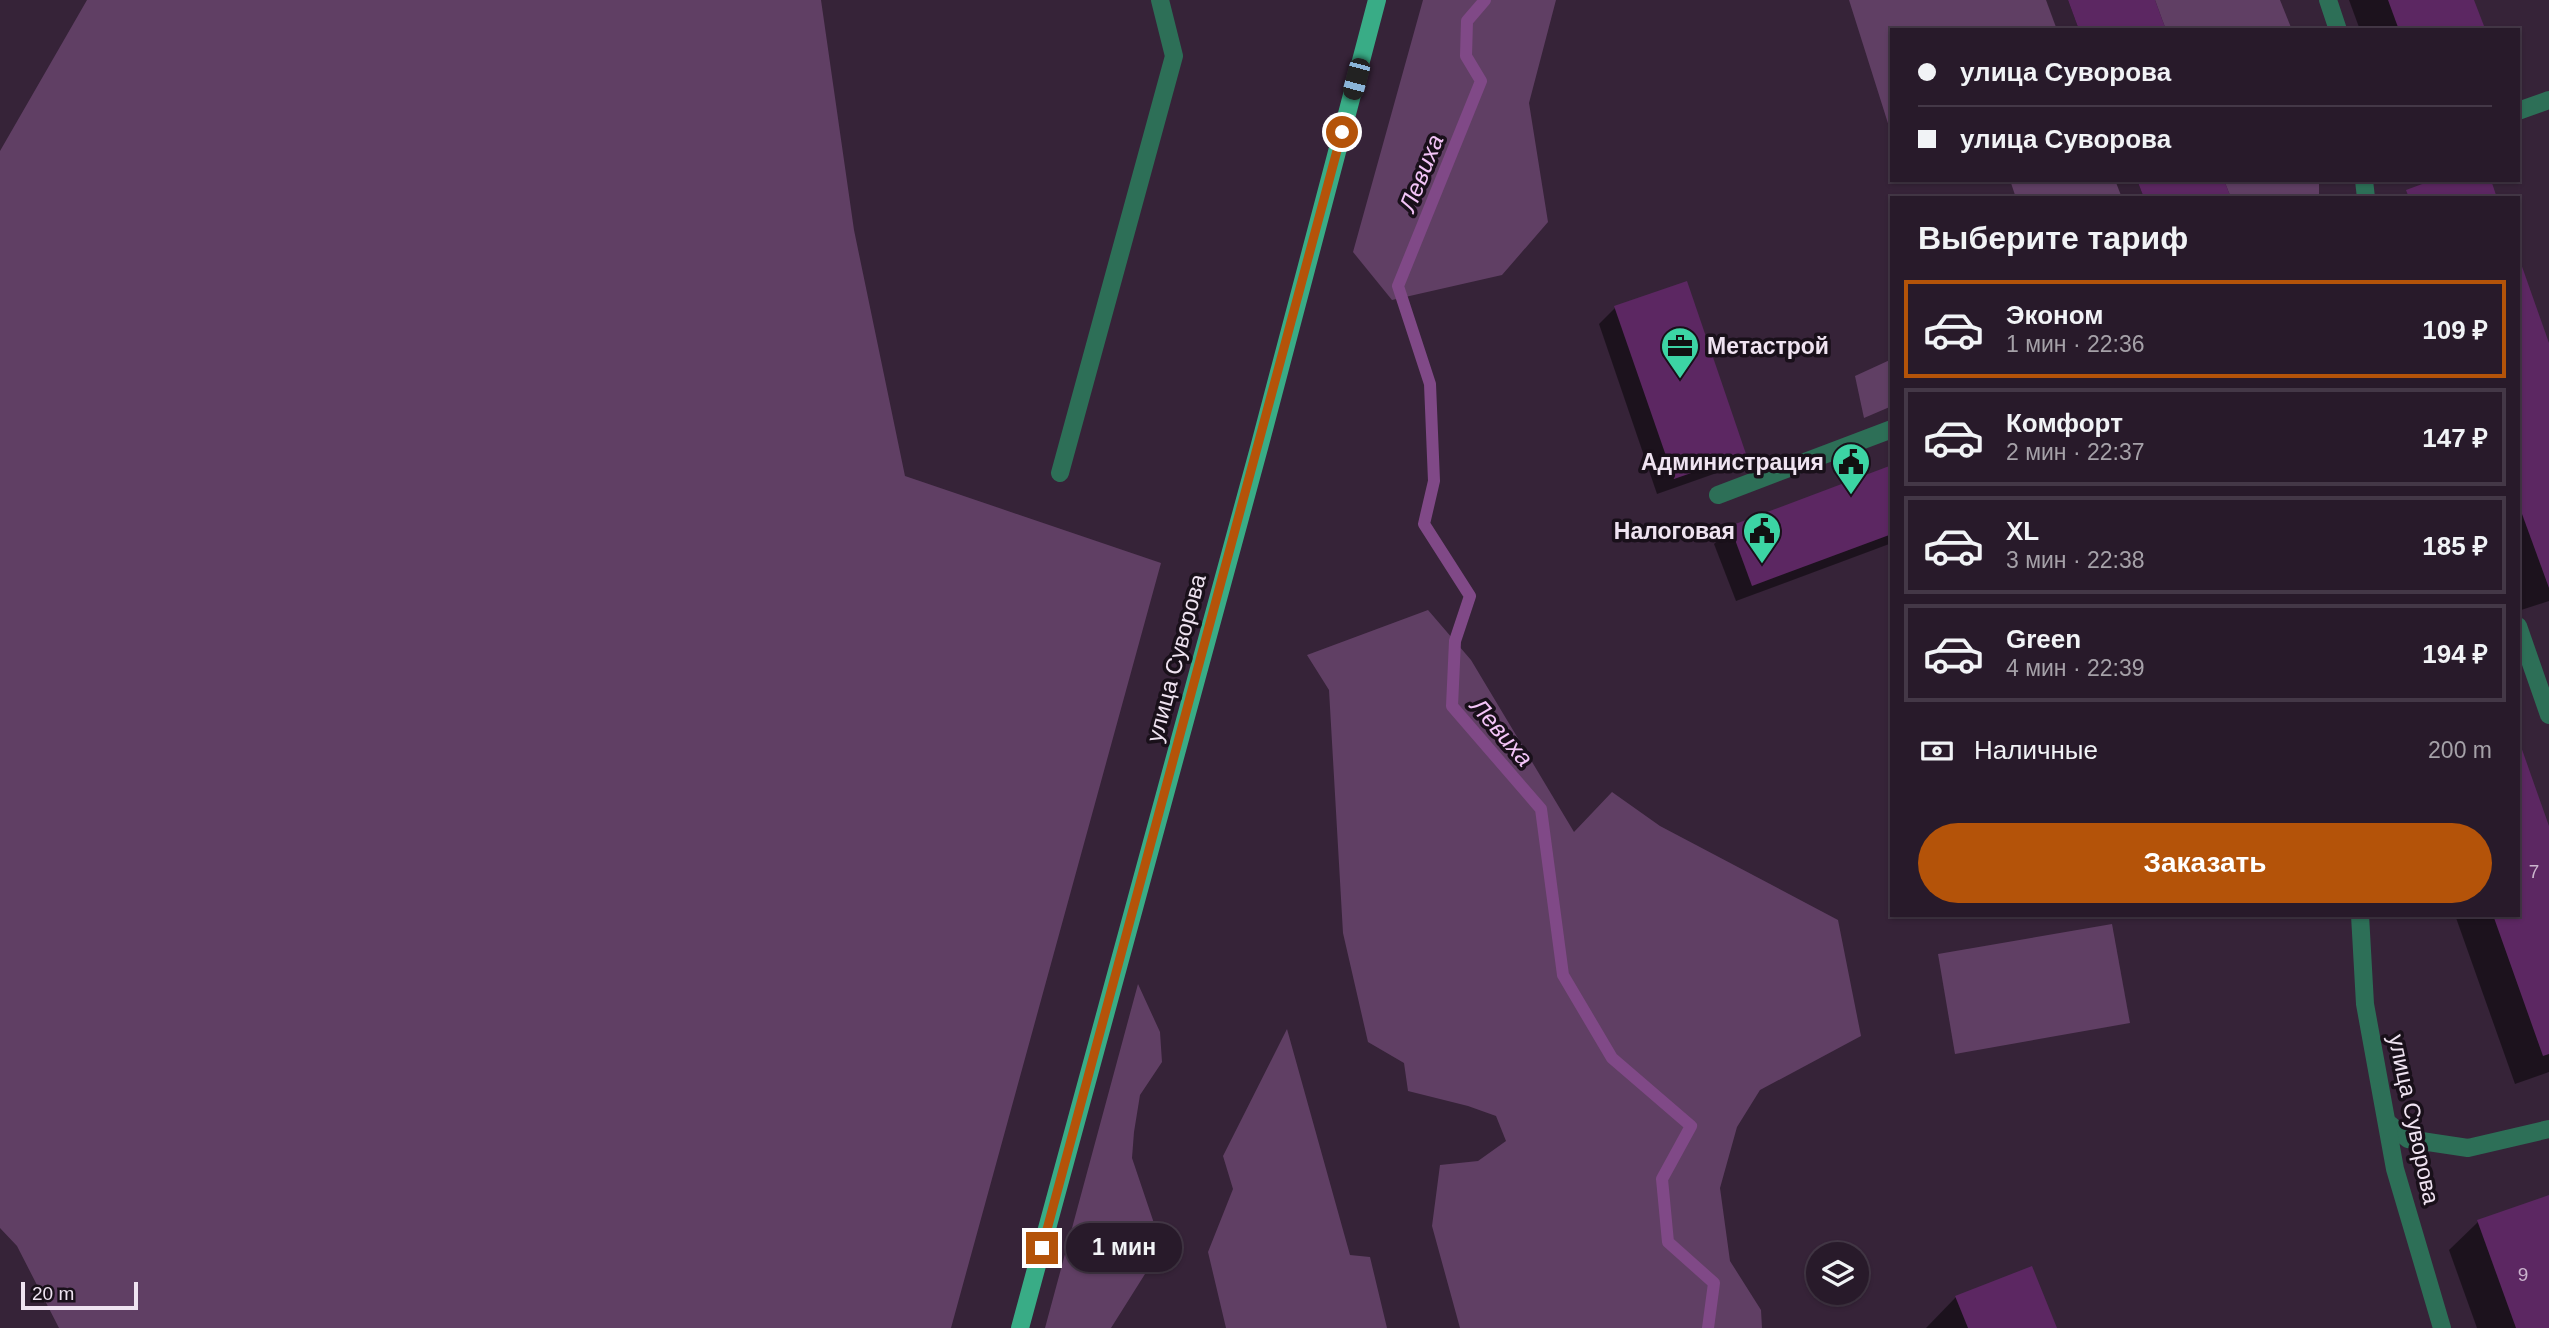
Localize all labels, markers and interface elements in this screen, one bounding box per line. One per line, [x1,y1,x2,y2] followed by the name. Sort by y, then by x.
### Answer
[1341,56,1372,102] car
[1960,57,2171,87] text: улица Суворова
[1326,116,1358,148] route start
[1960,124,2171,154] text: улица Суворова
[1393,131,1449,217] water label: Левиха
[1918,220,2188,256] text: Выберите тариф
[1922,298,1985,361] icon: car
[2006,300,2104,330] text: Эконом
[2422,315,2488,345] text: 109 ₽
[1659,325,1701,380] office icon: Метастрой
[2006,331,2145,357] text: 1 мин · 22:36
[1707,333,1829,359] place label: Метастрой
[1922,406,1985,469] icon: car
[2006,408,2123,438] text: Комфорт
[2422,423,2488,453] text: 147 ₽
[2006,439,2145,465] text: 2 мин · 22:37
[1830,441,1872,496] public building icon: Администрация
[1641,449,1824,475] place label: Администрация
[1741,510,1783,565] public building icon: Налоговая
[1922,514,1985,577] icon: car
[2006,516,2039,546] text: XL
[1614,518,1735,544] place label: Налоговая
[2422,531,2488,561] text: 185 ₽
[2006,547,2145,573] text: 3 мин · 22:38
[1141,571,1211,745] street label: улица Суворова
[1922,622,1985,685] icon: car
[2006,624,2081,654] text: Green
[2422,639,2488,669] text: 194 ₽
[2006,655,2145,681] text: 4 мин · 22:39
[1464,691,1539,771] water label: Левиха
[1918,732,1956,770] icon: cash
[1974,735,2098,765] text: Наличные
[2428,737,2492,763] text: 200 m
[1918,823,2492,903] button: Заказать
[2529,861,2539,882] house number: 7
[2383,1032,2445,1206] street label: улица Суворова
[1066,1224,1182,1272] callout: 1 мин
[1026,1232,1058,1264] route end
[1092,1234,1156,1260] text: 1 мин
[1806,1242,1869,1305] map controls
[1806,1242,1869,1305] button: layers
[2518,1264,2528,1285] house number: 9
[21,1279,138,1311] scale bar
[32,1283,74,1304] text: 20 m

